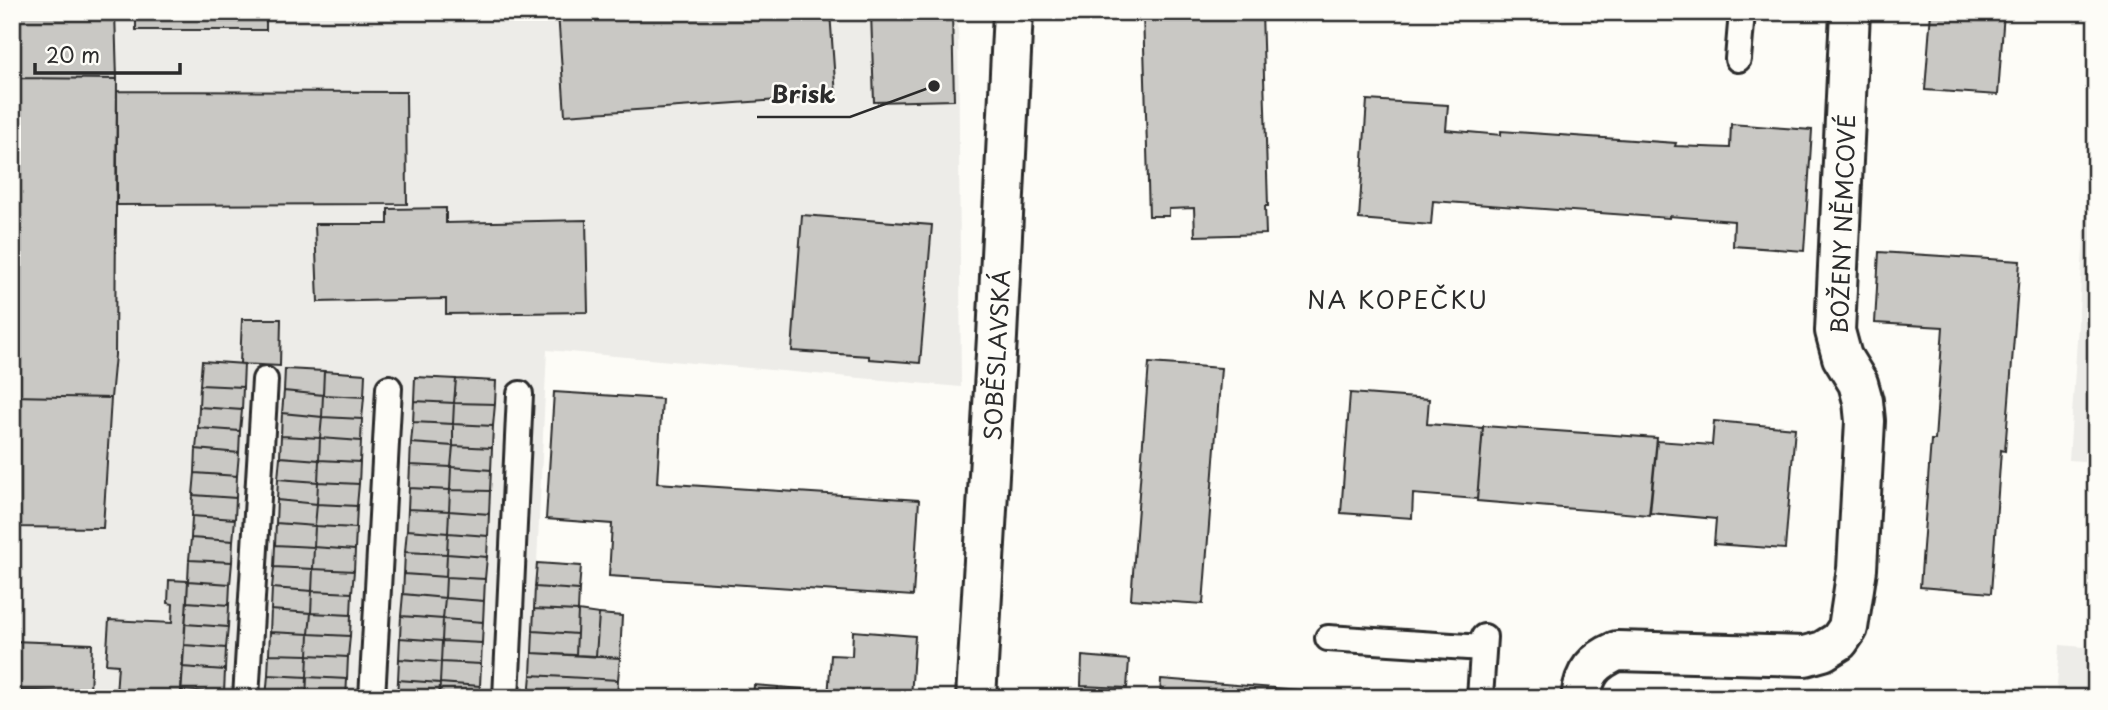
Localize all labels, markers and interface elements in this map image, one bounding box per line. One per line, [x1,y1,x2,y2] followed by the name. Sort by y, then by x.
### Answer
[35,32,180,76] scale bar
[46,38,100,70] text: 20 m
[757,72,850,117] callout: Brisk
[771,75,835,111] text: Brisk
[1821,113,1863,335] street label: BOŽENY NĚMCOVÉ
[974,269,1018,441] street label: SOBĚSLAVSKÁ
[1307,281,1489,317] district label: NA KOPEČKU

